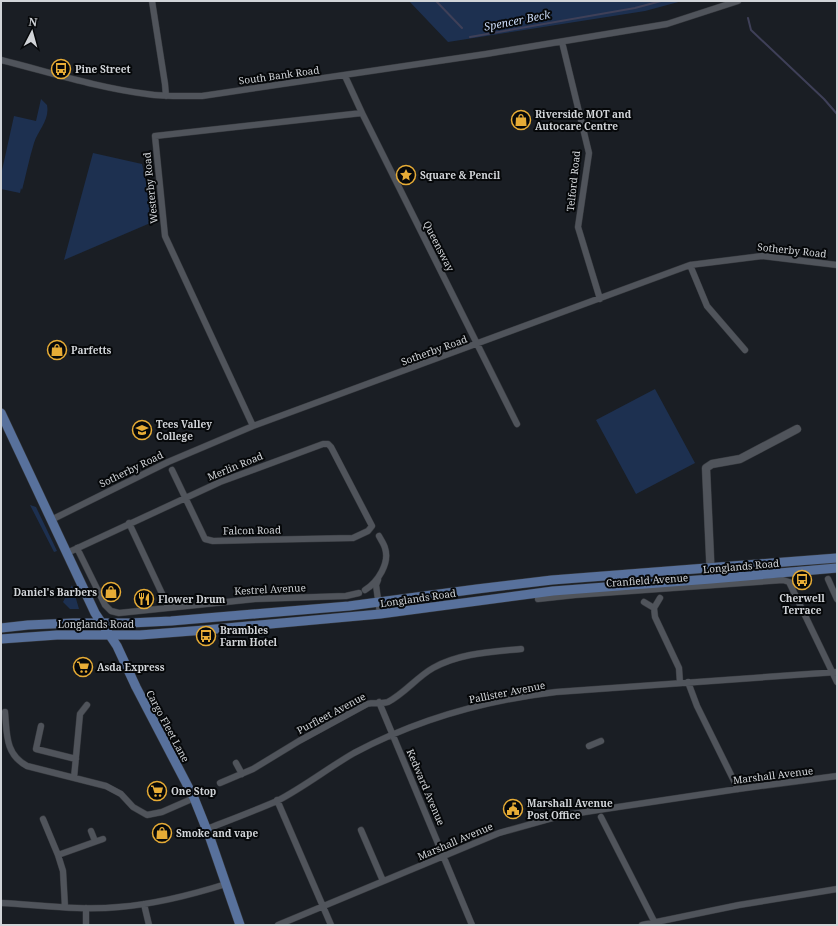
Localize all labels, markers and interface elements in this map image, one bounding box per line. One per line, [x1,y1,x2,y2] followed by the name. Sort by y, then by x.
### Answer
[483,6,552,34] water label: Spencer Beck
[12,12,52,52] north arrow
[28,14,39,30] text: N
[50,58,72,80] bus stop icon: Pine Street
[75,62,130,76] place label: Pine Street
[238,62,320,88] street label: South Bank Road
[535,107,632,133] place label: Riverside MOT and Autocare Centre
[510,109,532,131] shop icon: Riverside MOT and Autocare Centre
[563,150,583,212] street label: Telford Road
[139,152,161,224] street label: Westerby Road
[395,164,417,186] place icon: Square & Pencil
[420,168,501,182] place label: Square & Pencil
[420,218,458,274] street label: Queensway
[757,239,827,261] street label: Sotherby Road
[399,332,469,368] street label: Sotherby Road
[46,339,68,361] shop icon: Parfetts
[71,343,111,357] place label: Parfetts
[156,417,212,443] place label: Tees Valley College
[131,419,153,441] school or university icon: Tees Valley College
[97,447,165,491] street label: Sotherby Road
[205,448,265,484] street label: Merlin Road
[223,522,281,538] street label: Falcon Road
[702,556,780,576] street label: Longlands Road
[791,569,813,591] bus stop icon: Cherwell Terrace
[605,570,689,590] street label: Cranfield Avenue
[234,580,306,598] street label: Kestrel Avenue
[100,581,122,603] shop icon: Daniel's Barbers
[13,585,97,599] place label: Daniel's Barbers
[379,586,457,610] street label: Longlands Road
[133,588,155,610] restaurant icon: Flower Drum
[779,591,825,617] place label: Cherwell Terrace
[158,592,226,606] place label: Flower Drum
[58,617,134,631] street label: Longlands Road
[220,623,278,649] place label: Brambles Farm Hotel
[195,625,217,647] bus stop icon: Brambles Farm Hotel
[72,656,94,678] supermarket icon: Asda Express
[97,660,165,674] place label: Asda Express
[468,678,546,706] street label: Pallister Avenue
[143,688,193,764] street label: Cargo Fleet Lane
[294,689,368,737] street label: Purfleet Avenue
[404,747,448,827] street label: Kedward Avenue
[732,763,814,787] street label: Marshall Avenue
[146,780,168,802] supermarket icon: One Stop
[171,784,216,798] place label: One Stop
[527,796,613,822] place label: Marshall Avenue Post Office
[502,798,524,820] public building icon: Marshall Avenue Post Office
[415,819,495,863] street label: Marshall Avenue
[151,822,173,844] shop icon: Smoke and vape
[176,826,259,840] place label: Smoke and vape

